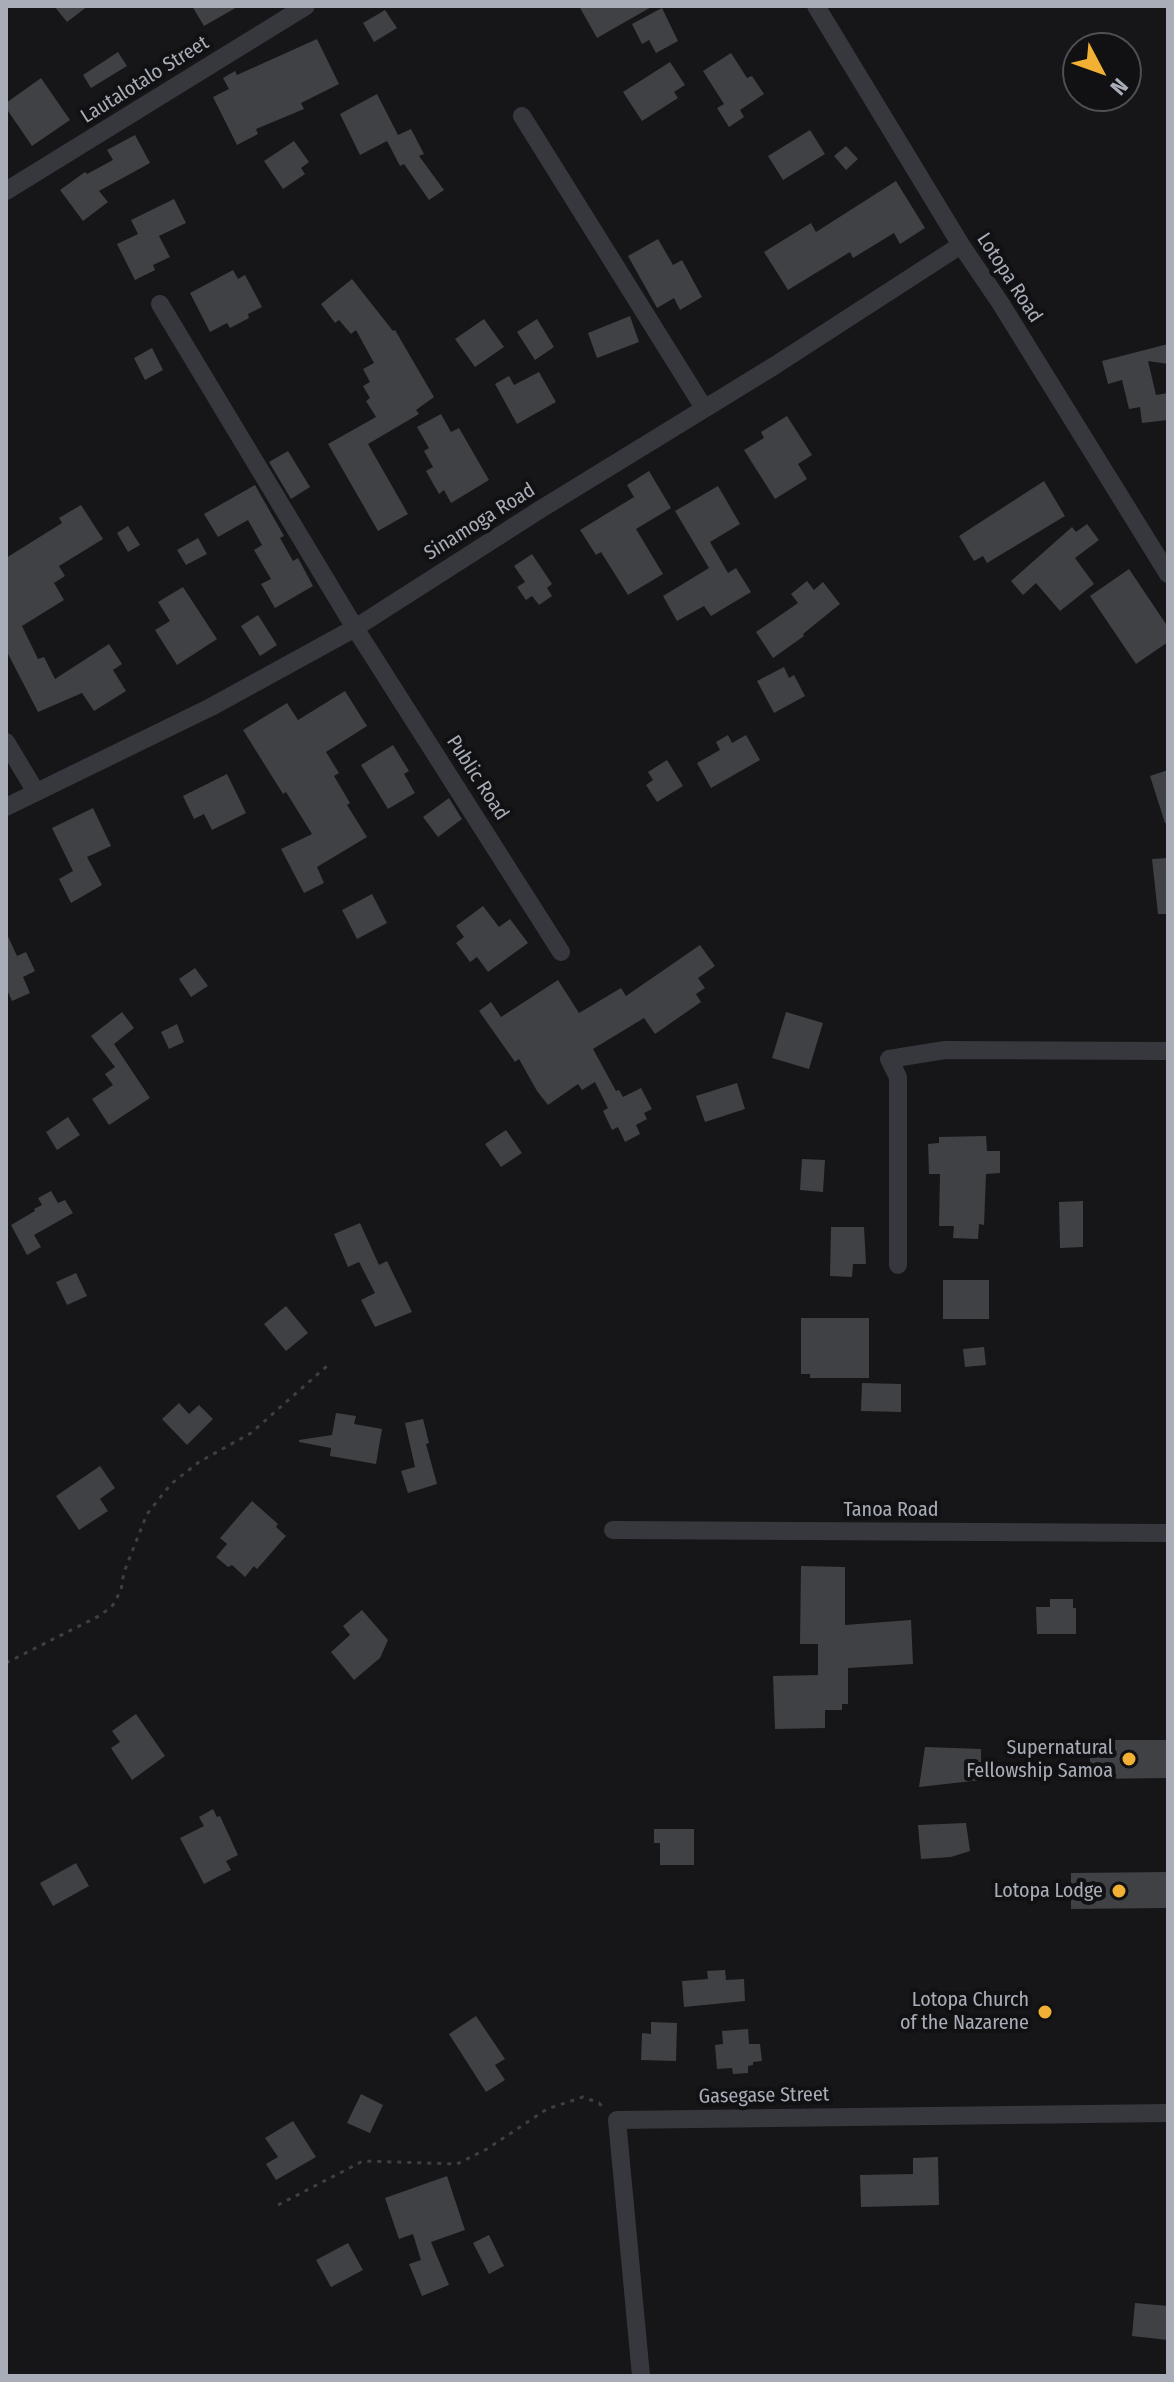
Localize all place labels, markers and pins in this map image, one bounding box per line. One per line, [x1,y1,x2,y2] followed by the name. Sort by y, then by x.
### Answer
[966,1736,1113,1783] place label: Supernatural Fellowship Samoa
[1120,1750,1138,1768] marker: Supernatural Fellowship Samoa
[994,1879,1103,1903] place label: Lotopa Lodge
[1110,1882,1128,1900] marker: Lotopa Lodge
[900,1988,1029,2035] place label: Lotopa Church of the Nazarene
[1036,2003,1054,2021] marker: Lotopa Church of the Nazarene

